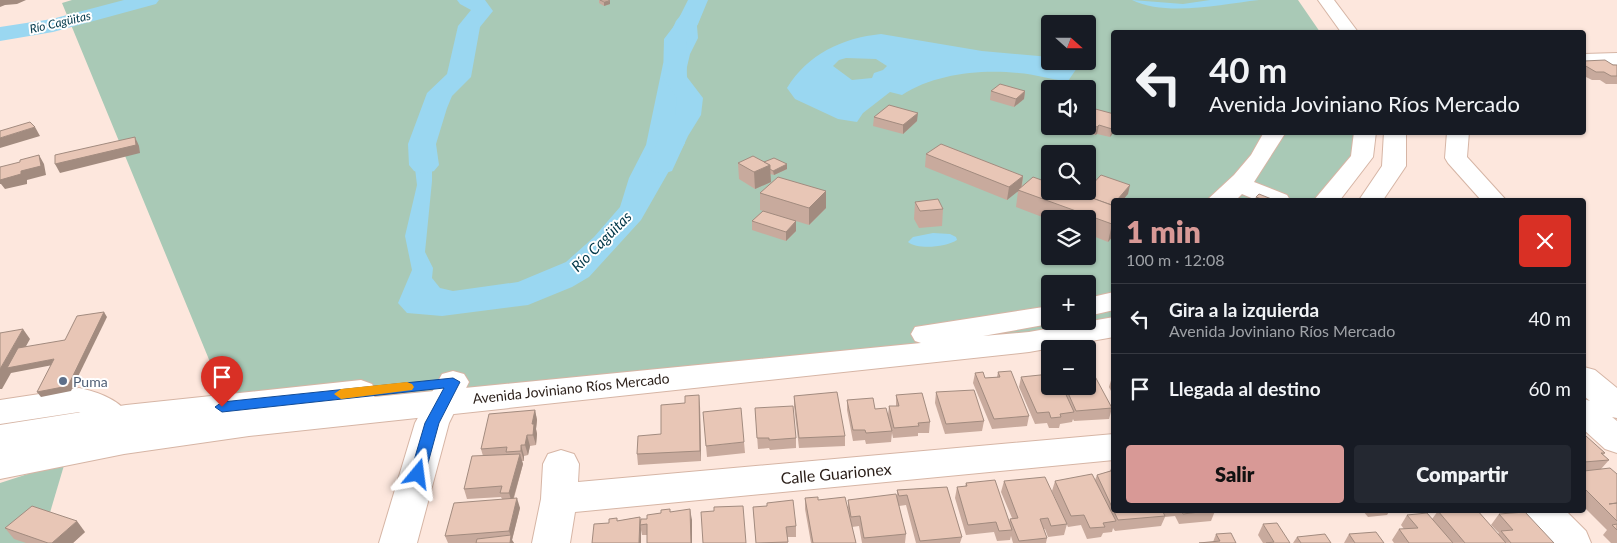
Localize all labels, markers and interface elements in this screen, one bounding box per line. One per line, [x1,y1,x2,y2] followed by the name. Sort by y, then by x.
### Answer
[28,8,92,36] water label: Río Cagüitas
[1041,15,1096,70] north arrow
[1041,15,1096,395] map controls
[1209,48,1287,90] text: 40 m
[1126,50,1191,115] icon: left
[1041,80,1096,135] button: sound
[1209,90,1520,117] text: Avenida Joviniano Ríos Mercado
[1041,145,1096,200] button: search
[567,207,635,275] water label: Río Cagüitas
[1041,210,1096,265] button: layers
[1126,213,1201,249] text: 1 min
[1519,215,1571,267] button: close
[1126,250,1225,269] text: 100 m · 12:08
[1041,275,1096,330] button: +
[1169,298,1319,321] text: Gira a la izquierda
[1126,305,1154,333] icon: left
[1528,307,1571,330] text: 40 m
[1169,321,1395,340] text: Avenida Joviniano Ríos Mercado
[1041,340,1096,395] button: −
[201,356,243,407] pin
[208,363,236,391] icon: arrive
[472,369,670,407] street label: Avenida Joviniano Ríos Mercado
[73,373,108,390] place label: Puma
[57,375,69,387] marker: Puma
[1126,375,1154,403] icon: arrive
[1169,377,1321,400] text: Llegada al destino
[1528,377,1571,400] text: 60 m
[1126,445,1344,503] button: Salir
[1354,445,1571,503] button: Compartir
[391,447,443,499] position arrow
[780,459,892,487] street label: Calle Guarionex

